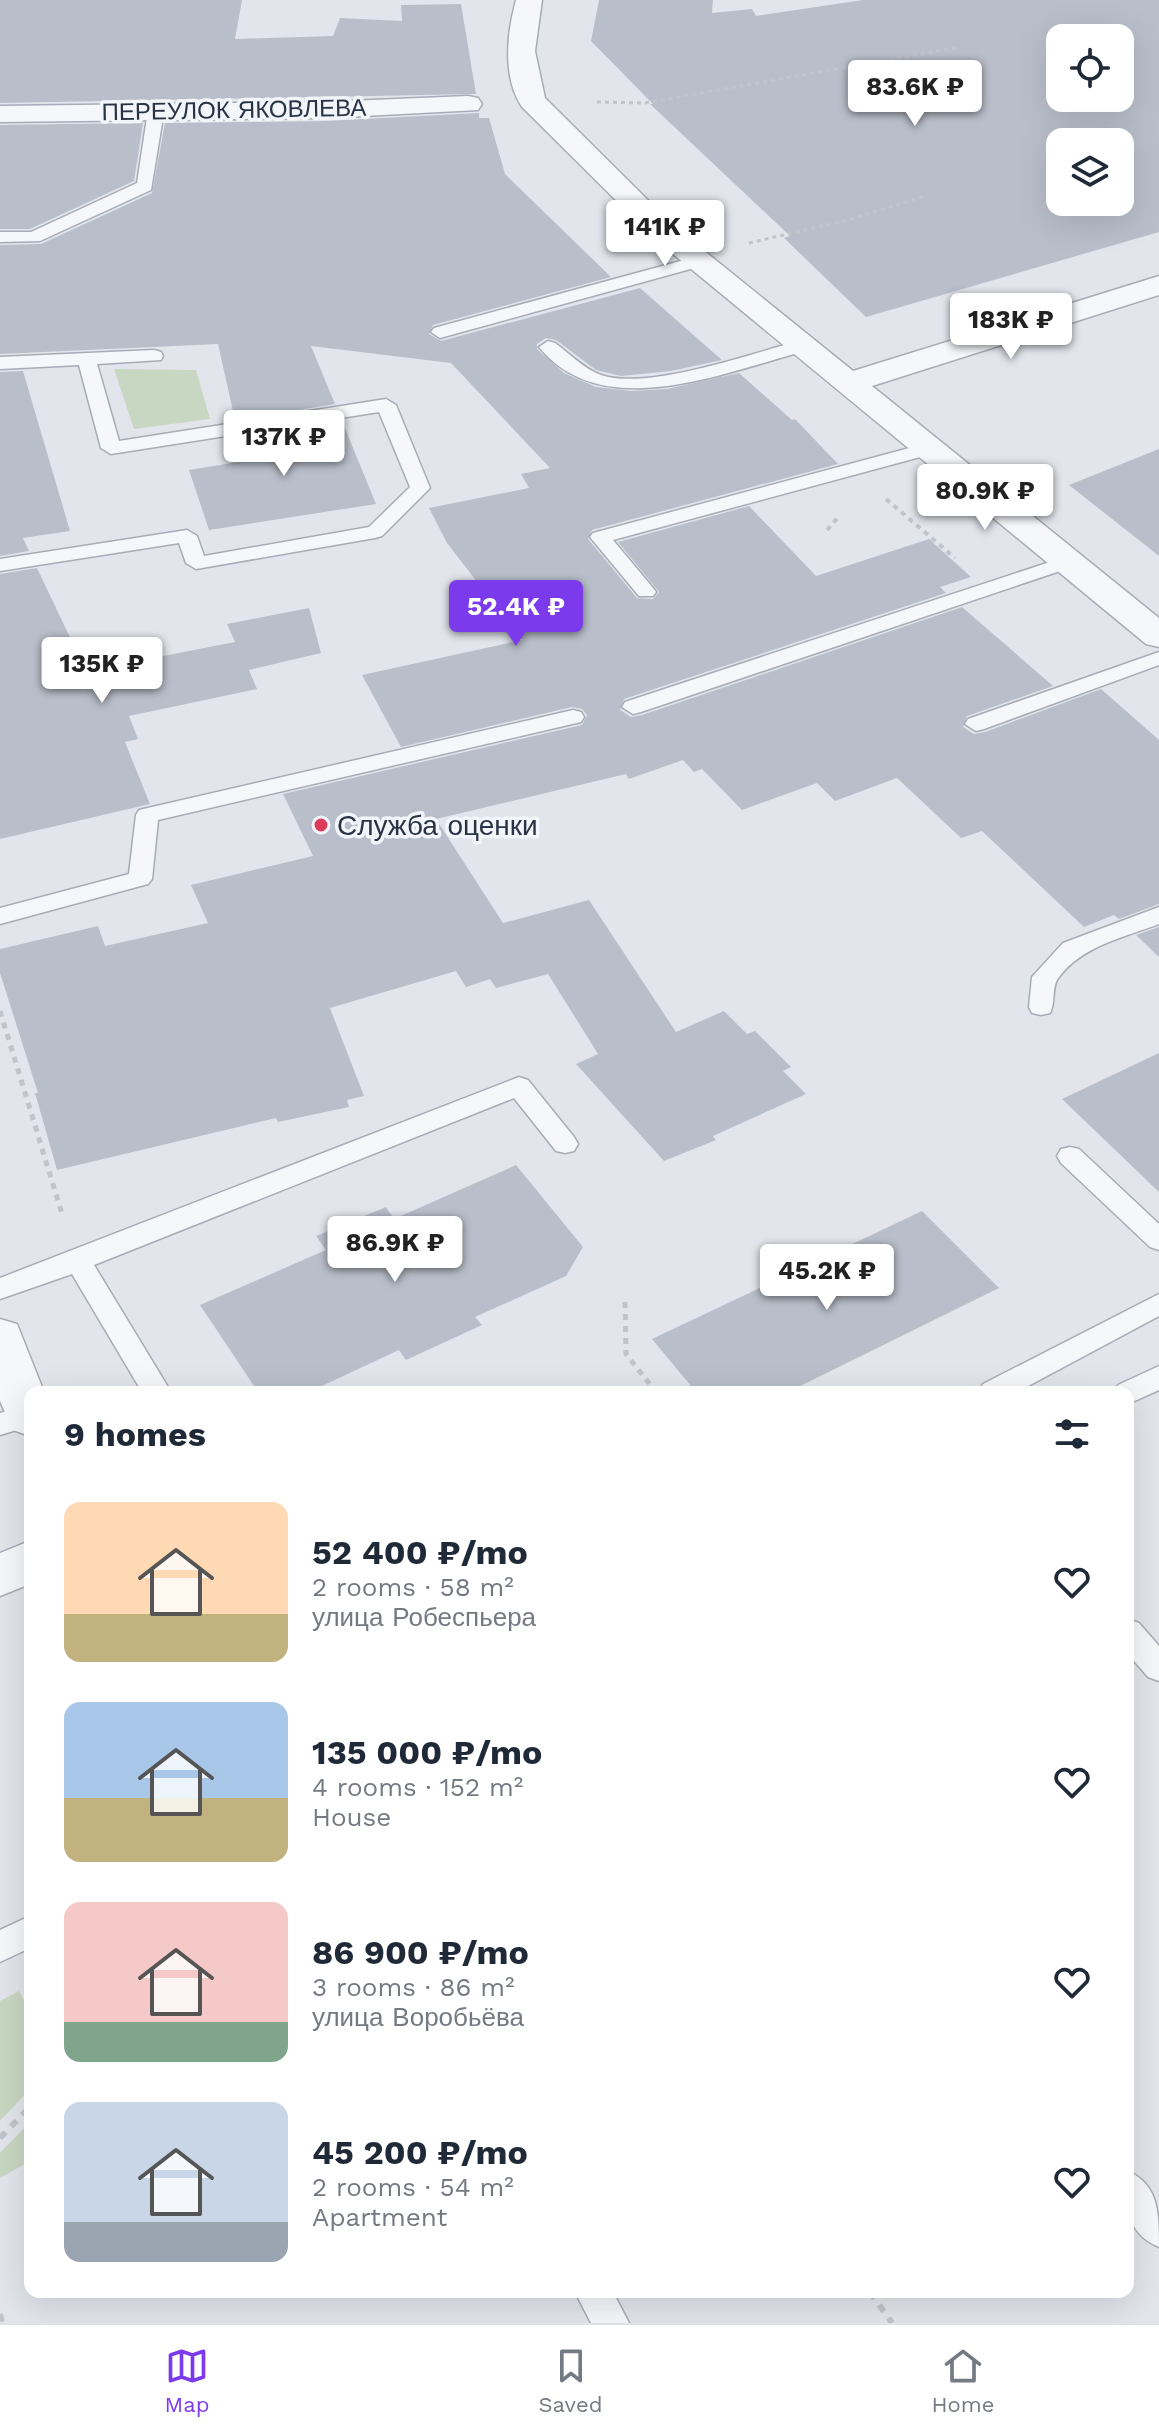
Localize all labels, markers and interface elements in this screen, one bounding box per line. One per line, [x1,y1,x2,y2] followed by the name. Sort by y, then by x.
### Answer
[1046,24,1134,216] map controls
[1046,24,1134,112] button: locate
[841,60,989,128] pin: 83.6K ₽
[866,71,964,101] text: 83.6K ₽
[101,94,367,126] street label: ПЕРЕУЛОК ЯКОВЛЕВА
[1046,128,1134,216] button: layers
[600,200,730,268] pin: 141K ₽
[624,211,706,241] text: 141K ₽
[946,293,1076,361] pin: 183K ₽
[968,304,1054,334] text: 183K ₽
[219,410,349,478] pin: 137K ₽
[242,421,326,451] text: 137K ₽
[911,464,1059,532] pin: 80.9K ₽
[935,475,1035,505] text: 80.9K ₽
[442,580,590,648] pin: 52.4K ₽
[467,591,565,621] text: 52.4K ₽
[37,637,167,705] pin: 135K ₽
[60,648,145,678] text: 135K ₽
[337,809,538,842] place label: Служба оценки
[312,816,330,834] marker: Служба оценки
[321,1216,469,1284] pin: 86.9K ₽
[345,1227,445,1257] text: 86.9K ₽
[753,1244,901,1312] pin: 45.2K ₽
[778,1255,876,1285] text: 45.2K ₽
[1050,1412,1094,1456] icon: filters
[64,1414,206,1454] text: 9 homes
[312,1532,528,1572] text: 52 400 ₽/mo
[128,1534,224,1630] icon: home
[1050,1560,1094,1604] icon: heart
[312,1572,514,1602] text: 2 rooms · 58 m²
[312,1602,536,1632] text: улица Робеспьера
[312,1732,542,1772] text: 135 000 ₽/mo
[128,1734,224,1830] icon: home
[1050,1760,1094,1804] icon: heart
[312,1772,523,1802] text: 4 rooms · 152 m²
[312,1802,391,1832] text: House
[312,1932,529,1972] text: 86 900 ₽/mo
[128,1934,224,2030] icon: home
[1050,1960,1094,2004] icon: heart
[312,1972,514,2002] text: 3 rooms · 86 m²
[312,2002,524,2032] text: улица Воробьёва
[312,2132,528,2172] text: 45 200 ₽/mo
[128,2134,224,2230] icon: home
[1050,2160,1094,2204] icon: heart
[312,2172,514,2202] text: 2 rooms · 54 m²
[312,2202,448,2232] text: Apartment
[165,2344,209,2417] tab: Map
[539,2344,602,2417] tab: Saved
[932,2344,994,2417] tab: Home

